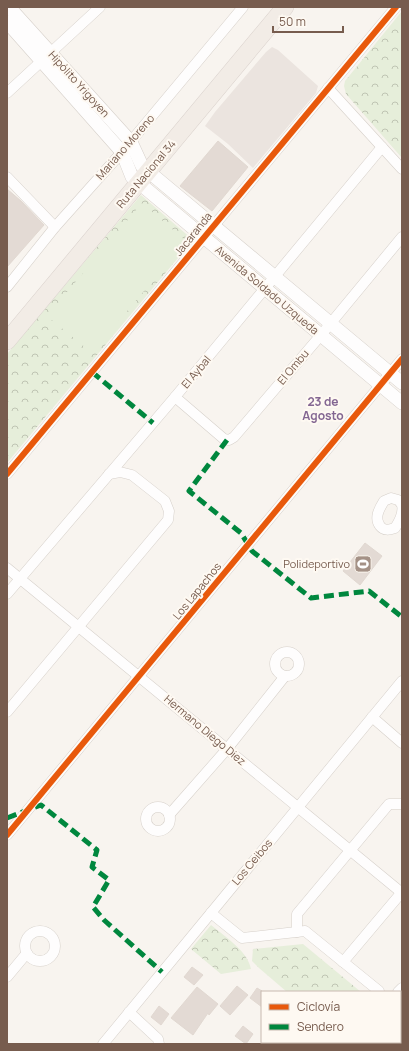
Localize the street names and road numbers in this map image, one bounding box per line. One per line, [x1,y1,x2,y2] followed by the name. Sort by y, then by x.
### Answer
[46,47,113,120] street label: Hipólito Yrigoyen
[92,110,158,183] street label: Mariano Moreno
[113,136,179,211] street label: Ruta Nacional 34
[170,209,215,259] street label: Jacaranda
[212,242,322,338] street label: Avenida Soldado Uzqueda
[274,346,312,387] street label: El Ombu
[178,352,214,391] street label: El Aybal
[169,559,224,622] street label: Los Lapachos
[161,691,249,768] street label: Hermano Diego Diez
[228,835,275,888] street label: Los Ceibos

